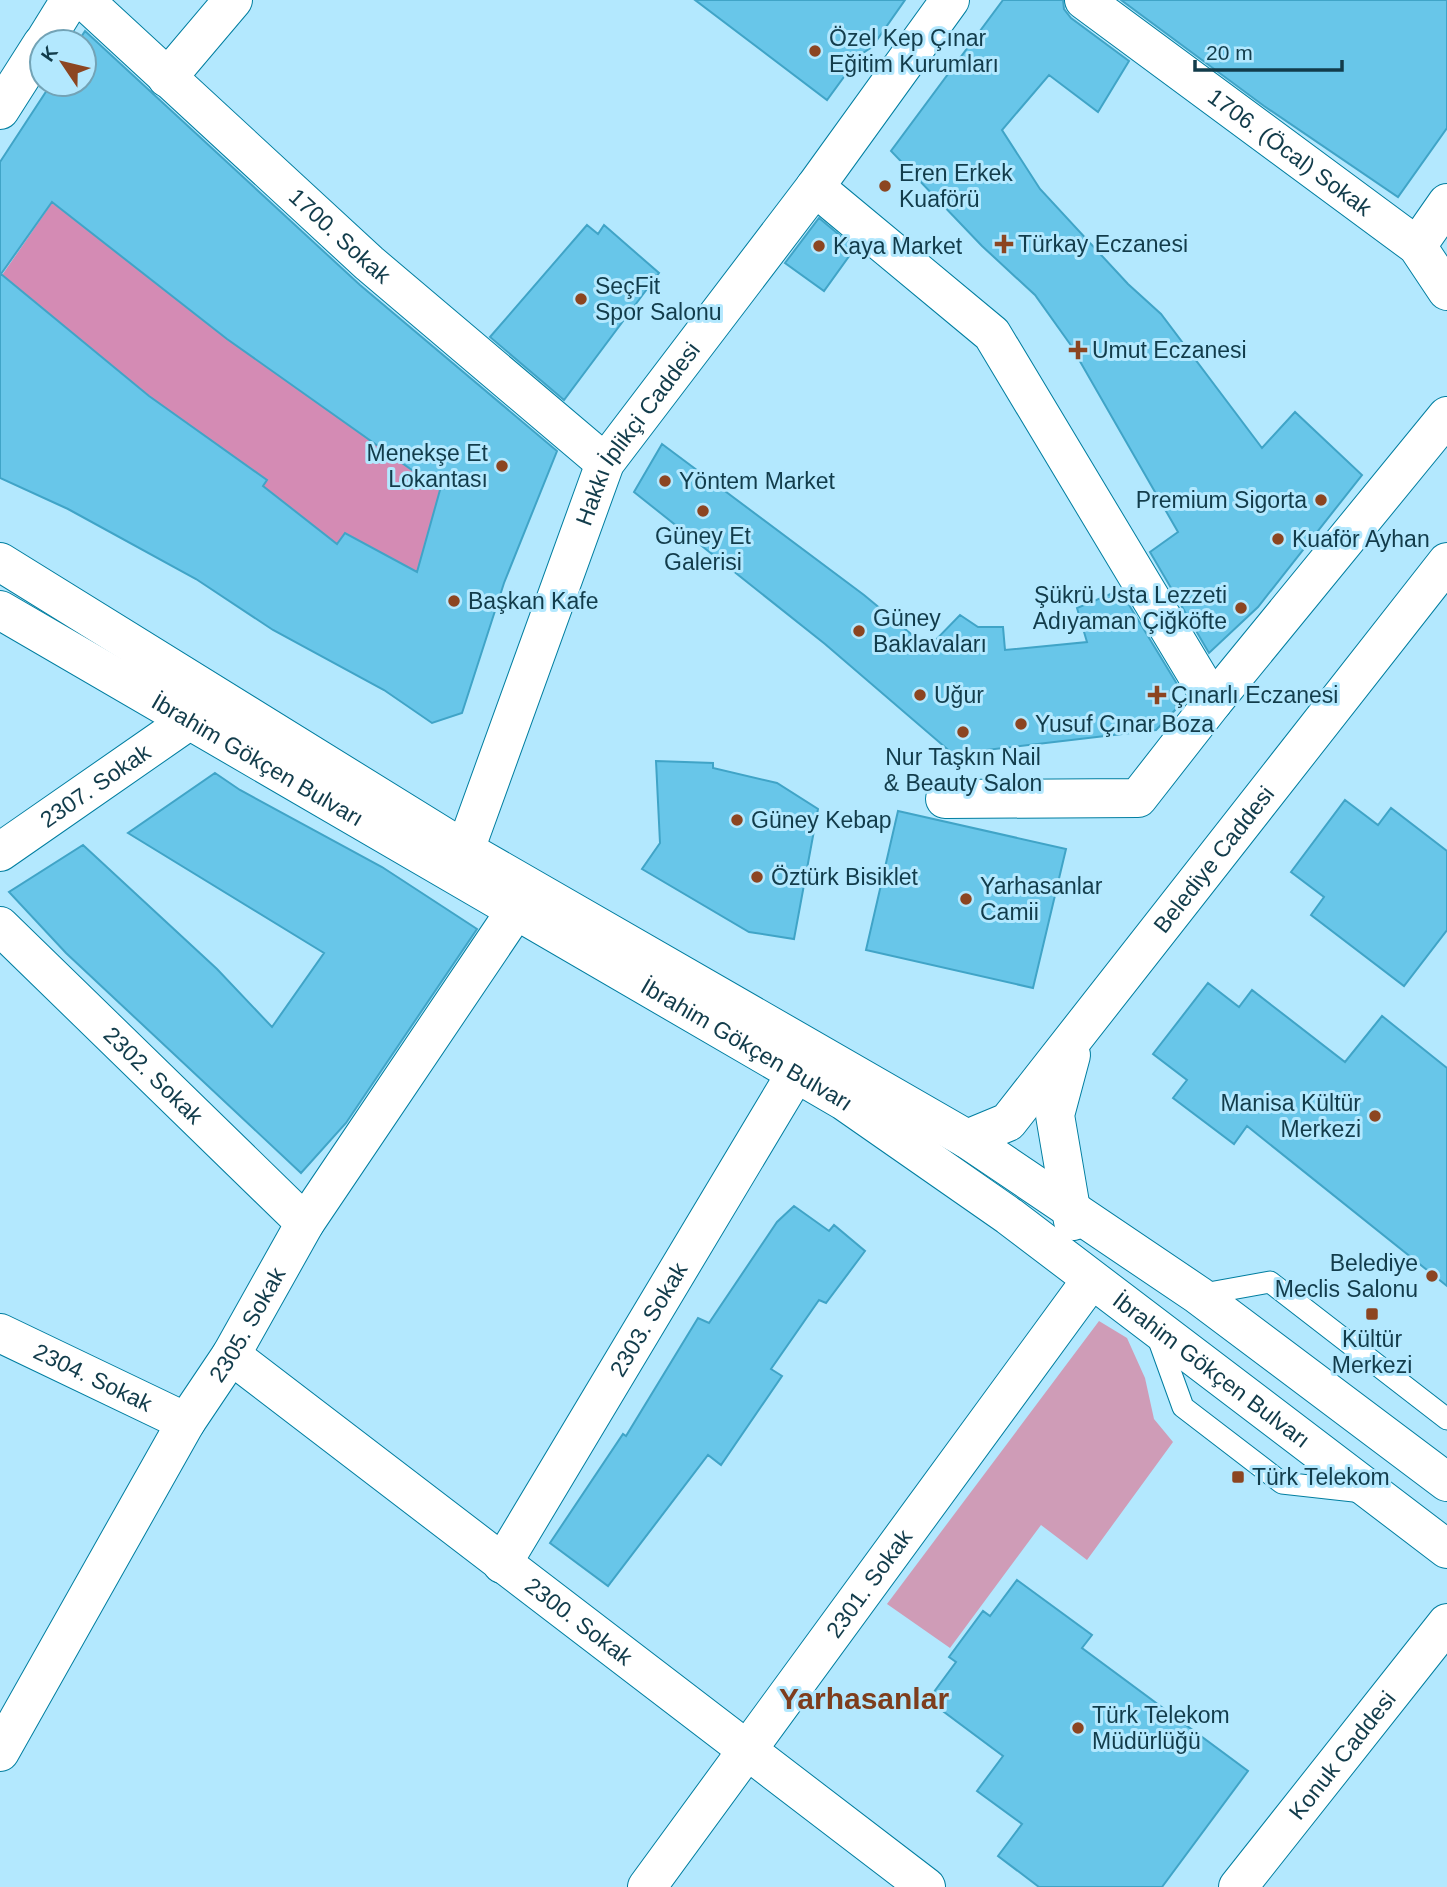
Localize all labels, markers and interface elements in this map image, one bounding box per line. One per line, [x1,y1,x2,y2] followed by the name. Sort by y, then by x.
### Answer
[829,25,999,77] place label: Özel Kep Çınar Eğitim Kurumları
[28,28,98,98] north arrow
[1195,28,1342,72] scale bar
[1206,41,1253,64] text: 20 m
[37,42,62,65] text: K
[807,43,823,59] marker: Özel Kep Çınar Eğitim Kurumları
[1203,83,1377,221] street label: 1706. (Öcal) Sokak
[899,160,1013,212] place label: Eren Erkek Kuaförü
[877,178,893,194] marker: Eren Erkek Kuaförü
[284,183,396,289] street label: 1700. Sokak
[1018,231,1188,257] place label: Türkay Eczanesi
[833,233,963,259] place label: Kaya Market
[996,236,1012,252] marker: Türkay Eczanesi
[811,238,827,254] marker: Kaya Market
[595,273,722,325] place label: SeçFit Spor Salonu
[573,291,589,307] marker: SeçFit Spor Salonu
[571,337,705,529] street label: Hakkı İplikçi Caddesi
[1092,337,1247,363] place label: Umut Eczanesi
[1070,342,1086,358] marker: Umut Eczanesi
[367,440,489,492] place label: Menekşe Et Lokantası
[494,458,510,474] marker: Menekşe Et Lokantası
[679,468,836,494] place label: Yöntem Market
[657,473,673,489] marker: Yöntem Market
[1136,487,1307,513] place label: Premium Sigorta
[1313,492,1329,508] marker: Premium Sigorta
[695,503,711,519] marker: Güney Et Galerisi
[655,523,752,575] place label: Güney Et Galerisi
[1292,526,1430,552] place label: Kuaför Ayhan
[1270,531,1286,547] marker: Kuaför Ayhan
[1033,582,1227,634] place label: Şükrü Usta Lezzeti Adıyaman Çiğköfte
[468,588,598,614] place label: Başkan Kafe
[446,593,462,609] marker: Başkan Kafe
[1233,600,1249,616] marker: Şükrü Usta Lezzeti Adıyaman Çiğköfte
[873,605,987,657] place label: Güney Baklavaları
[851,623,867,639] marker: Güney Baklavaları
[934,682,984,708] place label: Uğur
[1171,682,1338,708] place label: Çınarlı Eczanesi
[912,687,928,703] marker: Uğur
[1149,687,1165,703] marker: Çınarlı Eczanesi
[147,688,368,832] street label: İbrahim Gökçen Bulvarı
[1035,711,1214,737] place label: Yusuf Çınar Boza
[1013,716,1029,732] marker: Yusuf Çınar Boza
[955,724,971,740] marker: Nur Taşkın Nail & Beauty Salon
[35,738,156,833] street label: 2307. Sokak
[884,744,1042,796] place label: Nur Taşkın Nail & Beauty Salon
[1148,781,1279,938] street label: Belediye Caddesi
[751,807,892,833] place label: Güney Kebap
[729,812,745,828] marker: Güney Kebap
[771,864,919,890] place label: Öztürk Bisiklet
[749,869,765,885] marker: Öztürk Bisiklet
[980,873,1103,925] place label: Yarhasanlar Camii
[958,891,974,907] marker: Yarhasanlar Camii
[636,973,858,1116] street label: İbrahim Gökçen Bulvarı
[98,1021,209,1130] street label: 2302. Sokak
[1220,1090,1361,1142] place label: Manisa Kültür Merkezi
[1367,1108,1383,1124] marker: Manisa Kültür Merkezi
[1275,1250,1418,1302] place label: Belediye Meclis Salonu
[604,1258,693,1381] street label: 2303. Sokak
[204,1262,291,1387] street label: 2305. Sokak
[1424,1268,1440,1284] marker: Belediye Meclis Salonu
[1108,1287,1315,1453] street label: İbrahim Gökçen Bulvarı
[1364,1306,1380,1322] marker: Kültür Merkezi
[1332,1326,1412,1378] place label: Kültür Merkezi
[30,1338,157,1417] street label: 2304. Sokak
[1252,1464,1390,1490] place label: Türk Telekom
[1230,1469,1246,1485] marker: Türk Telekom
[821,1524,918,1643] street label: 2301. Sokak
[520,1572,638,1671] street label: 2300. Sokak
[779,1682,949,1715] district label: Yarhasanlar
[1284,1686,1401,1825] street label: Konuk Caddesi
[1092,1702,1230,1754] place label: Türk Telekom Müdürlüğü
[1070,1720,1086,1736] marker: Türk Telekom Müdürlüğü

